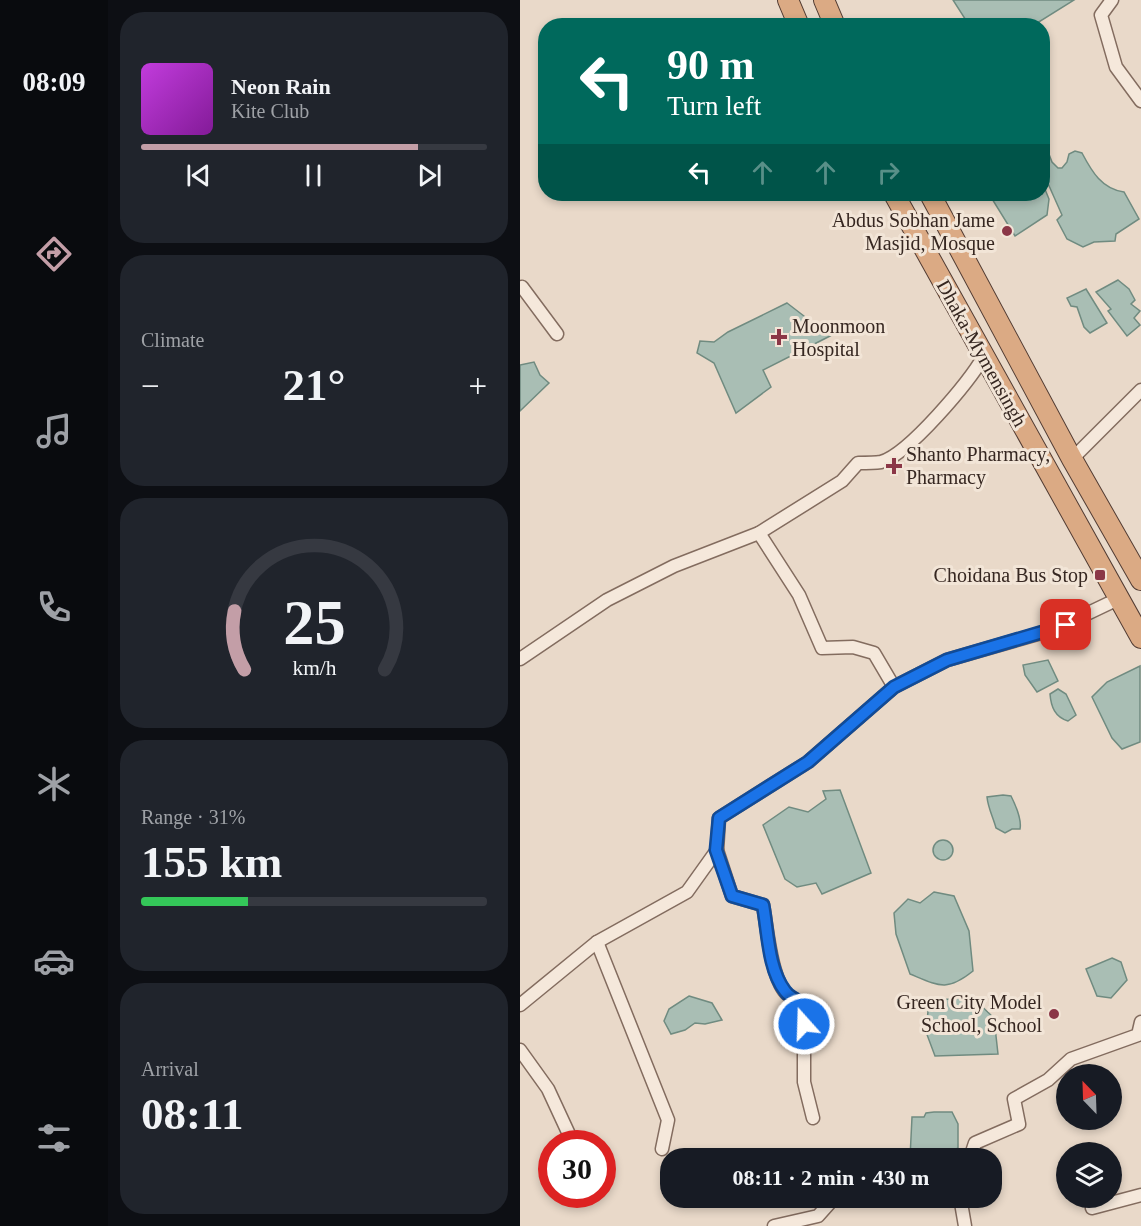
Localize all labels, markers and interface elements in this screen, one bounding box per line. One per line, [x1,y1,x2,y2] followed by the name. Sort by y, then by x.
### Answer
[568,42,646,120] icon: left
[667,42,755,88] text: 90 m
[23,67,86,97] text: 08:09
[231,74,331,99] text: Neon Rain
[667,91,761,121] text: Turn left
[231,100,309,122] text: Kite Club
[683,156,716,189] icon: left
[746,156,779,189] icon: ahead
[809,156,842,189] icon: ahead
[872,156,905,189] icon: right
[182,159,215,192] icon: previous
[297,159,330,192] icon: pause
[413,159,446,192] icon: next
[832,209,995,255] place label: Abdus Sobhan Jame Masjid, Mosque
[1000,224,1014,238] marker: Abdus Sobhan Jame Masjid, Mosque
[33,233,75,275] icon: directions
[932,276,1031,431] street label: Dhaka-Mymensingh
[792,315,885,361] place label: Moonmoon Hospital
[770,328,788,346] marker: Moonmoon Hospital
[141,329,204,351] text: Climate
[283,360,346,410] text: 21°
[141,368,160,404] text: −
[468,368,487,404] text: +
[33,410,75,452] icon: music
[906,443,1050,489] place label: Shanto Pharmacy, Pharmacy
[887,459,901,473] marker: Shanto Pharmacy, Pharmacy
[934,564,1088,587] place label: Choidana Bus Stop
[1093,568,1107,582] marker: Choidana Bus Stop
[33,586,75,628] icon: phone
[283,588,345,657] text: 25
[1040,599,1091,650] pin
[1049,608,1082,641] icon: arrive
[292,656,336,680] text: km/h
[33,763,75,805] icon: climate
[141,806,245,828] text: Range · 31%
[141,837,282,887] text: 155 km
[33,940,75,982] icon: car
[896,991,1042,1036] place label: Green City Model School, School
[772,992,836,1056] position arrow
[1047,1007,1061,1021] marker: Green City Model School, School
[141,1058,199,1080] text: Arrival
[1056,1064,1122,1130] north arrow
[1056,1064,1122,1208] map controls
[141,1089,244,1139] text: 08:11
[33,1117,75,1159] icon: filters
[538,1130,616,1208] speed limit sign: 30
[1056,1142,1122,1208] button: layers
[733,1165,929,1190] text: 08:11 · 2 min · 430 m

